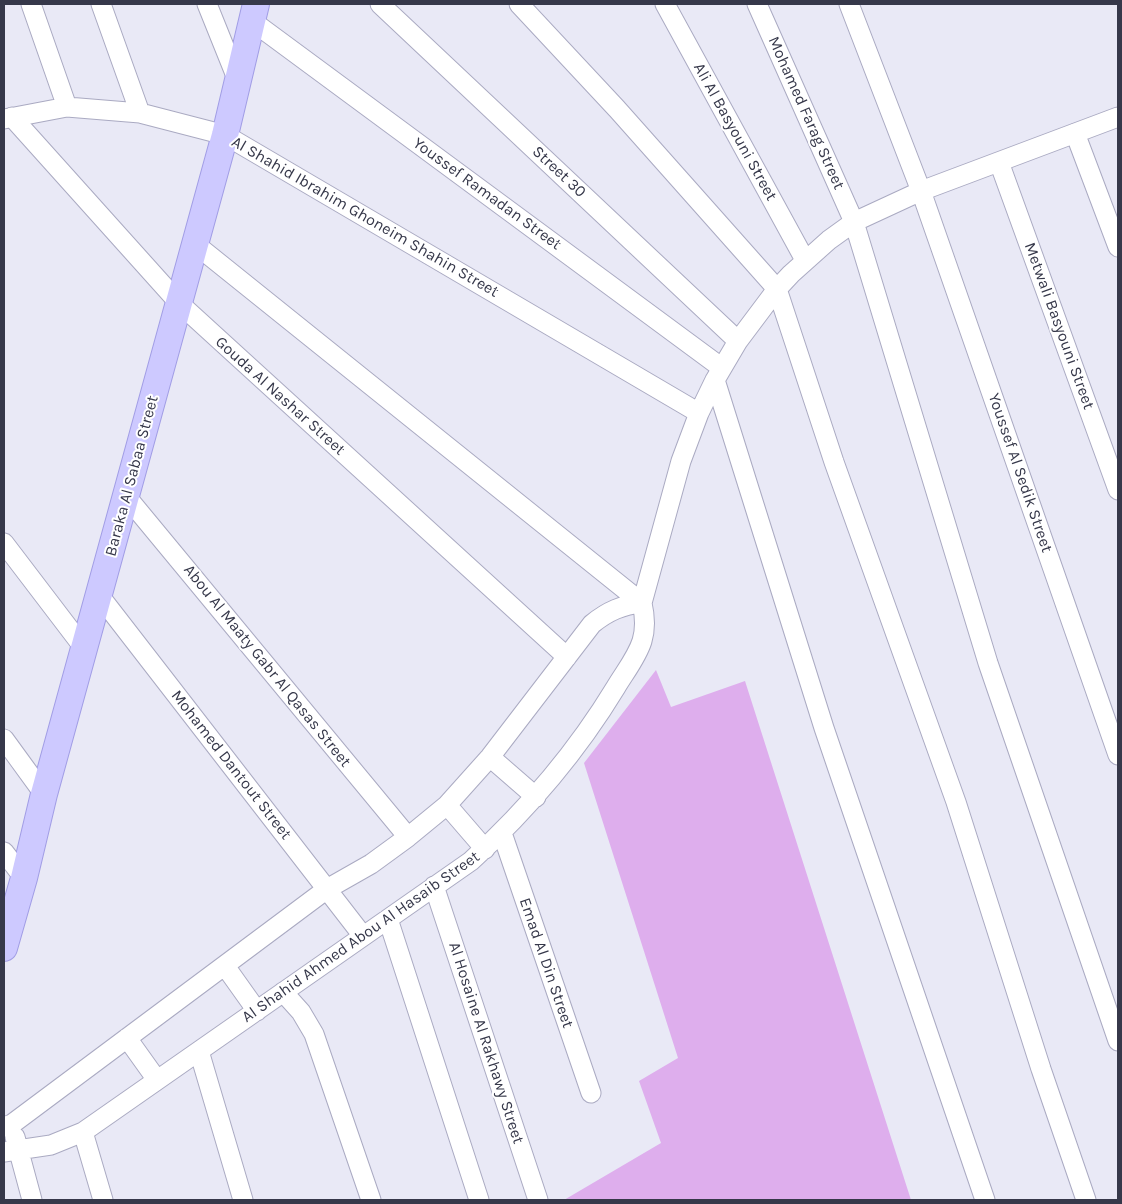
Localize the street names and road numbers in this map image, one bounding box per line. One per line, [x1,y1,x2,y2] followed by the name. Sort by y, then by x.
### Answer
[764,34,848,192] street label: Mohamed Farag Street
[689,60,781,204] street label: Ali Al Basyouni Street
[228,132,502,302] street label: Al Shahid Ibrahim Ghoneim Shahin Street
[409,134,565,254] street label: Youssef Ramadan Street
[528,142,590,202] street label: Street 30
[1020,240,1098,412] street label: Metwali Basyouni Street
[211,333,349,459] street label: Gouda Al Nashar Street
[984,391,1056,555] street label: Youssef Al Sedik Street
[101,393,163,559] street label: Baraka Al Sabaa Street
[179,561,355,771] street label: Abou Al Maaty Gabr Al Qasas Street
[167,686,295,844] street label: Mohamed Dantout Street
[238,847,484,1027] street label: Al Shahid Ahmed Abou Al Hasaib Street
[515,895,577,1031] street label: Emad Al Din Street
[444,940,528,1146] street label: Al Hosaine Al Rakhawy Street

